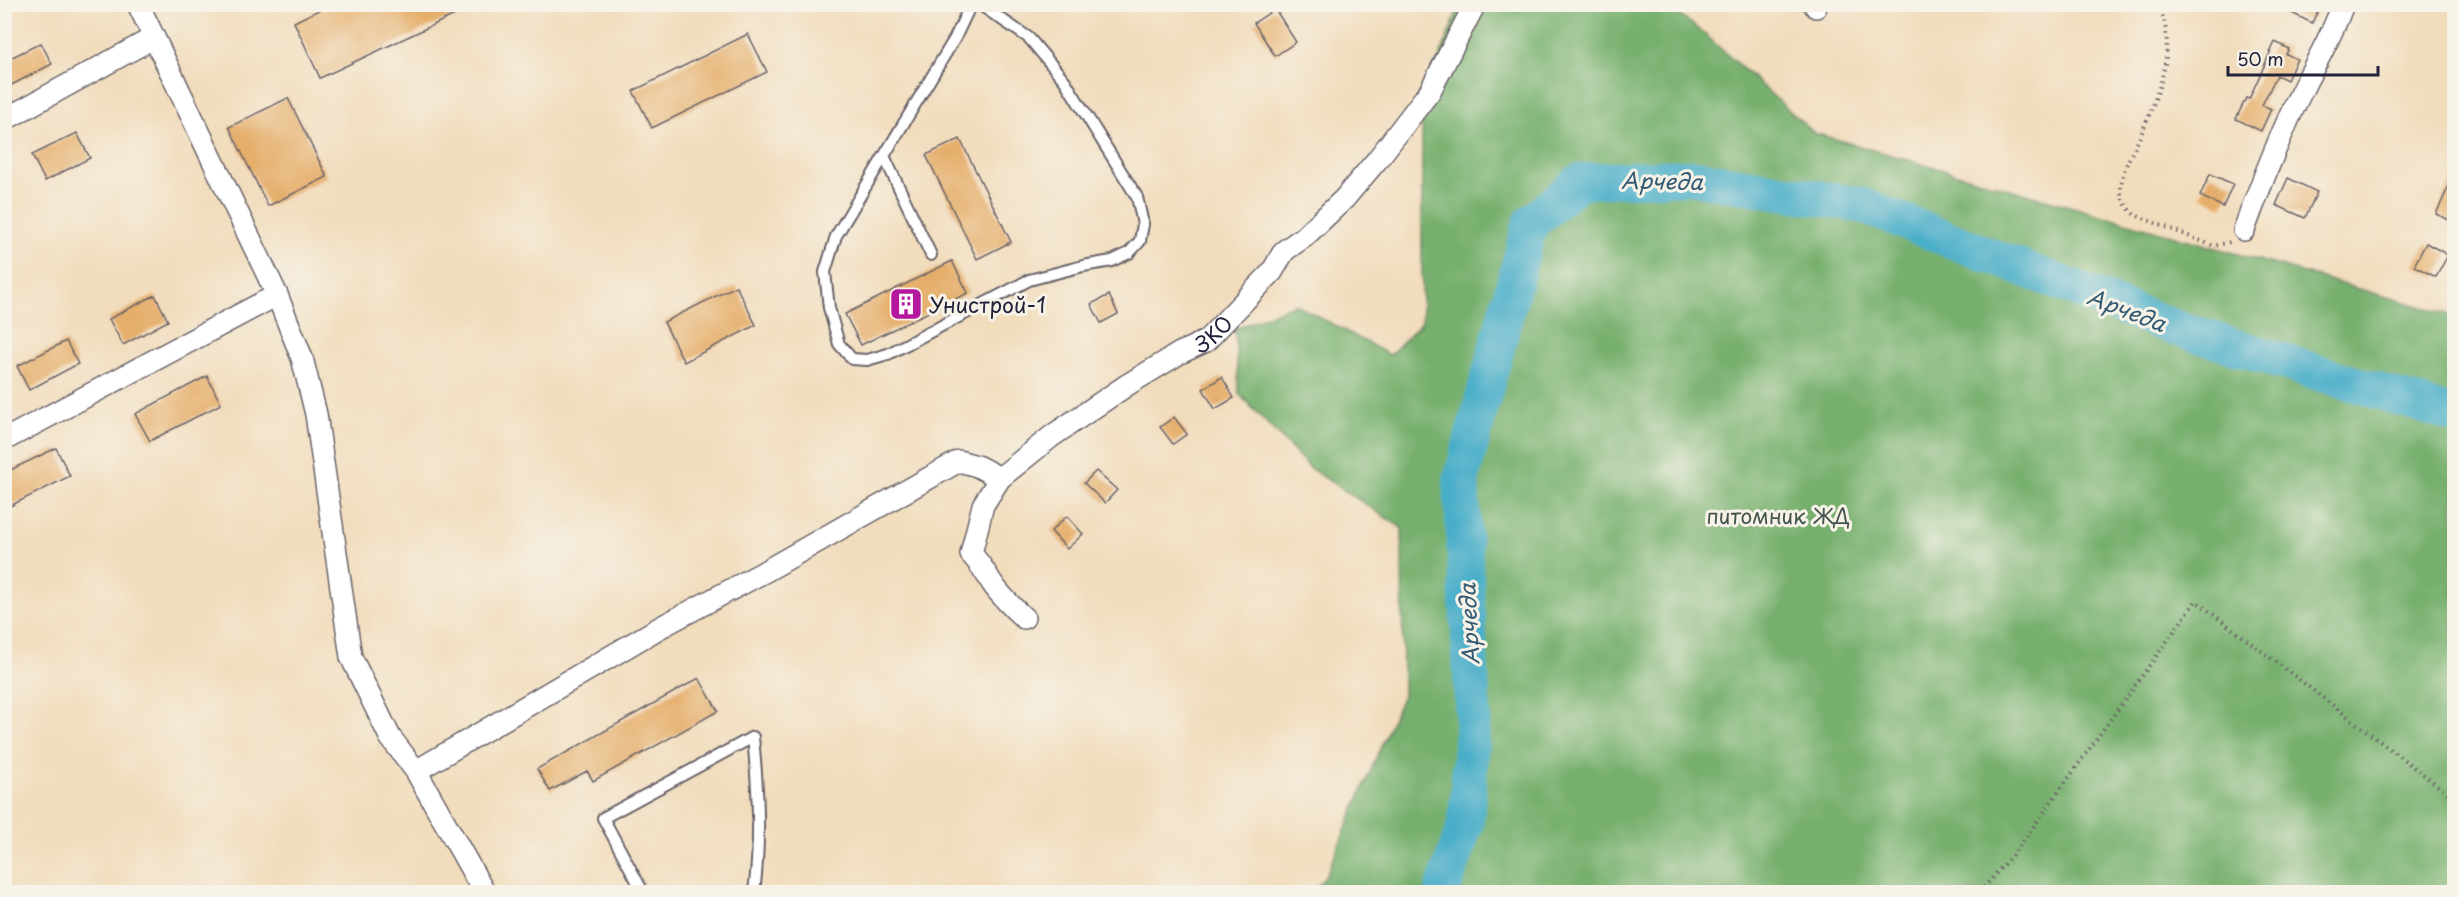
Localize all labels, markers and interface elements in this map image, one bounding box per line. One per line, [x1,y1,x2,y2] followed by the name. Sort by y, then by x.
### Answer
[2228,39,2378,77] scale bar
[2237,45,2284,72] text: 50 m
[1621,163,1704,197] water label: Арчеда
[2083,279,2172,339] water label: Арчеда
[888,286,924,322] building icon: Унистрой-1
[929,288,1046,320] place label: Унистрой-1
[1189,307,1239,360] street label: ЗКО
[1706,499,1850,531] park label: питомник ЖД
[1449,581,1487,666] water label: Арчеда

